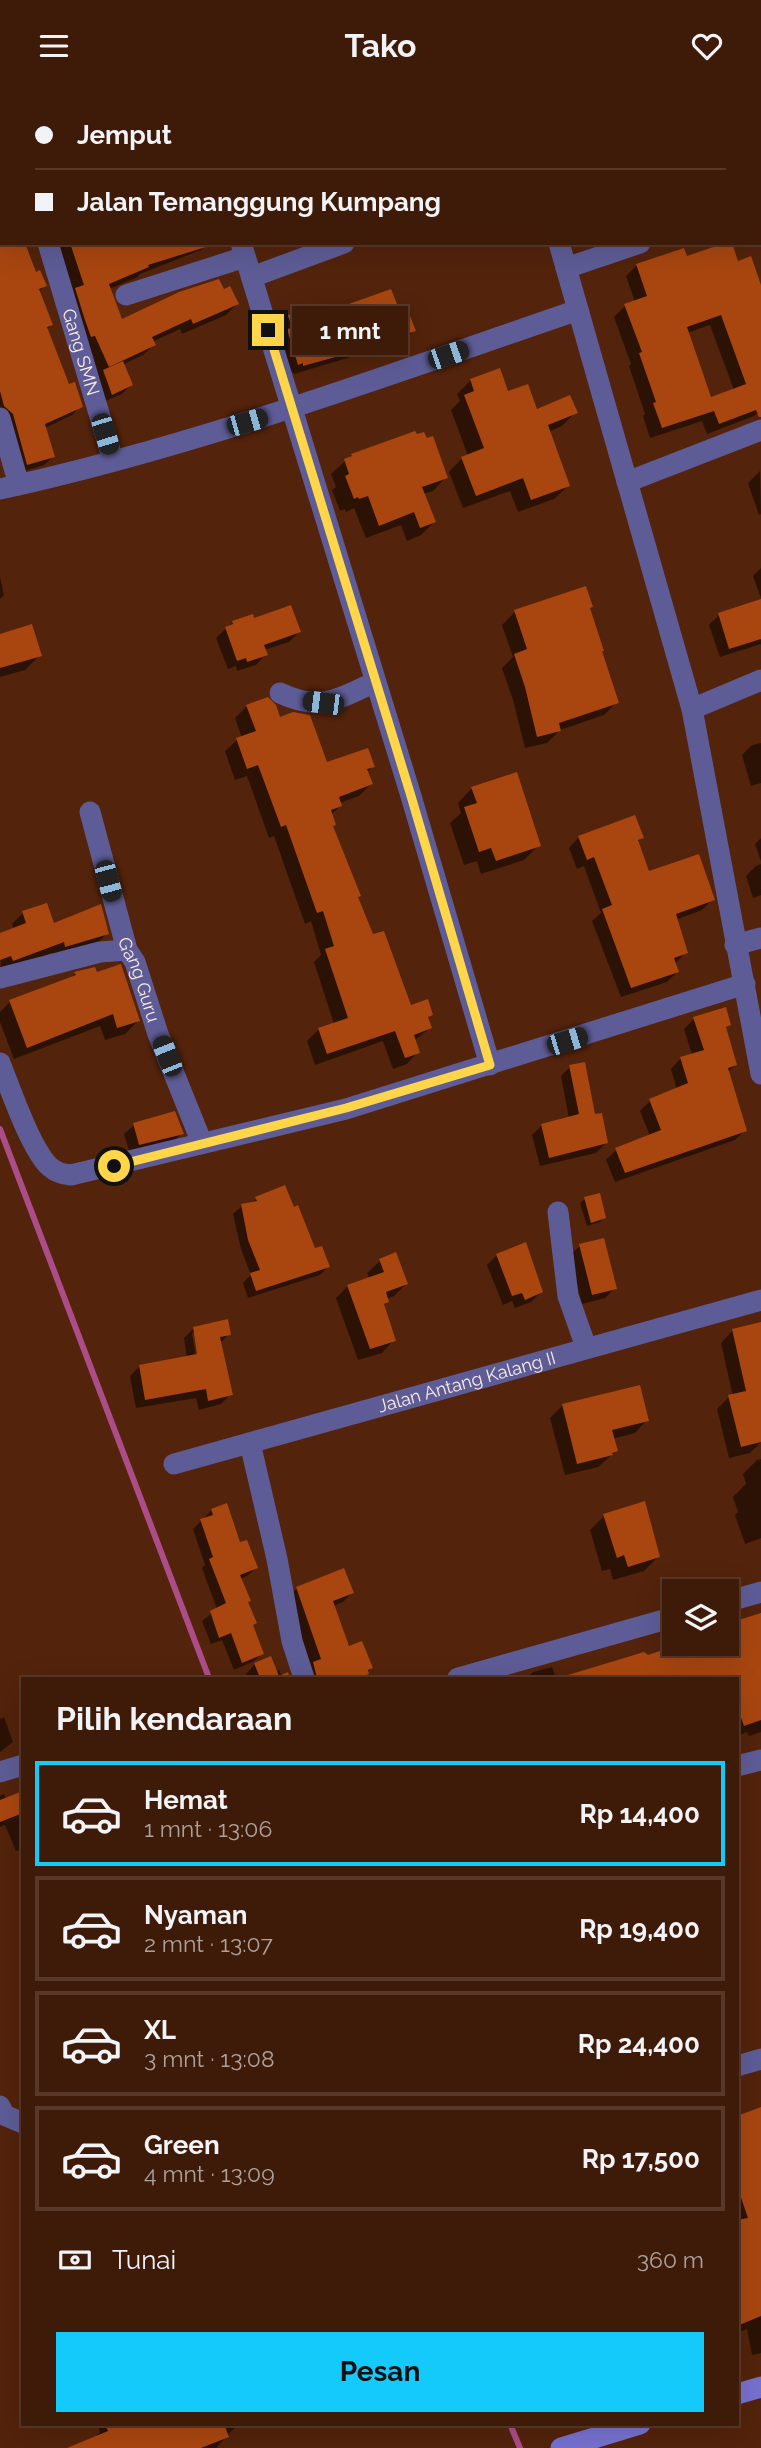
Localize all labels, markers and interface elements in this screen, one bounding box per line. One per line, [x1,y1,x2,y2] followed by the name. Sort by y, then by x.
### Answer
[35,27,73,65] icon: menu
[345,27,416,64] text: Tako
[688,27,726,65] icon: heart
[77,120,172,150] text: Jemput
[77,187,441,217] text: Jalan Temanggung Kumpang
[58,306,104,398] street label: Gang SMN
[292,306,408,355] callout: 1 mnt
[252,314,284,346] route end
[320,317,380,344] text: 1 mnt
[425,338,472,372] car
[224,406,271,438] car
[89,411,122,457] car
[301,690,346,716] car
[93,858,124,904] car
[114,935,164,1025] street label: Gang Guru
[544,1025,591,1057] car
[150,1033,185,1079] car
[98,1150,130,1182] route start
[375,1347,558,1417] street label: Jalan Antang Kalang II
[662,1579,739,1656] map controls
[662,1579,739,1656] button: layers
[56,1700,292,1737] text: Pilih kendaraan
[60,1782,123,1845] icon: car
[144,1785,228,1815] text: Hemat
[580,1799,700,1829] text: Rp 14,400
[144,1815,272,1842] text: 1 mnt · 13:06
[60,1897,123,1960] icon: car
[144,1900,248,1930] text: Nyaman
[579,1914,700,1944] text: Rp 19,400
[144,1930,273,1957] text: 2 mnt · 13:07
[60,2012,123,2075] icon: car
[144,2015,176,2045] text: XL
[578,2029,700,2059] text: Rp 24,400
[144,2045,275,2072] text: 3 mnt · 13:08
[60,2127,123,2190] icon: car
[144,2130,220,2160] text: Green
[582,2144,700,2174] text: Rp 17,500
[144,2160,275,2187] text: 4 mnt · 13:09
[56,2241,94,2279] icon: cash
[112,2245,176,2275] text: Tunai
[637,2246,704,2273] text: 360 m
[56,2332,704,2412] button: Pesan

